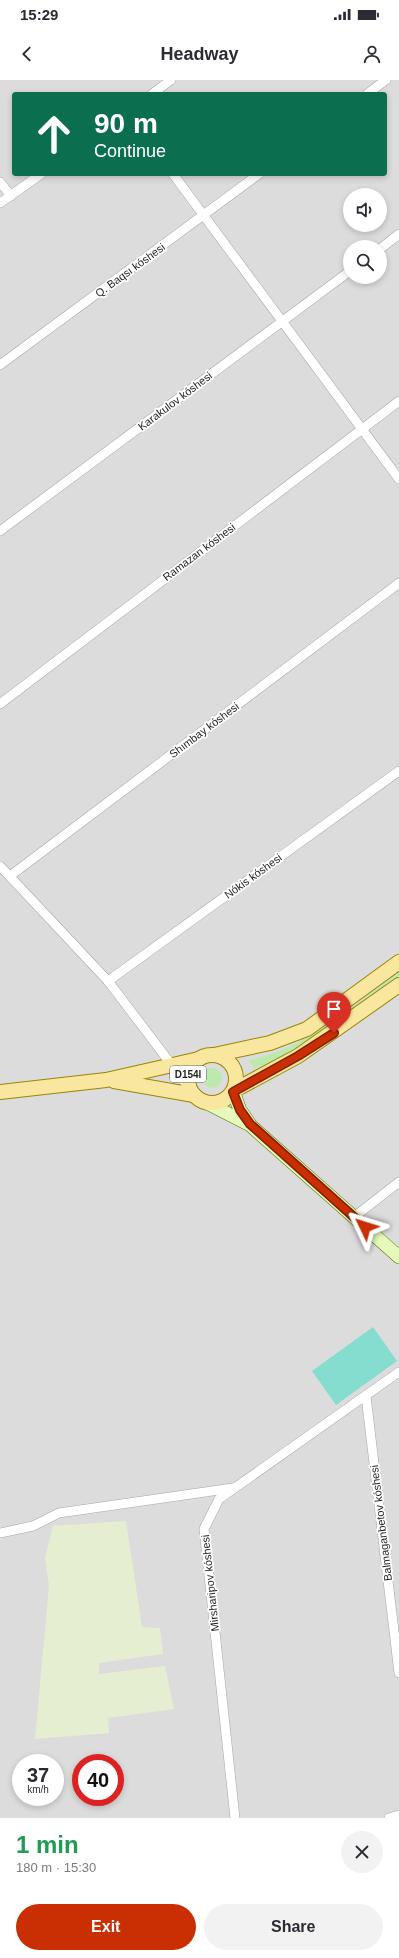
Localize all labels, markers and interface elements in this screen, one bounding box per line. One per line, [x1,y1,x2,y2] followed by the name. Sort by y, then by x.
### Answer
[20,6,58,23] text: 15:29
[16,43,38,65] icon: back
[361,43,383,65] icon: person
[160,44,239,64] text: Headway
[28,108,80,160] icon: ahead
[94,108,158,139] text: 90 m
[94,141,166,161] text: Continue
[343,188,387,284] map controls
[343,188,387,232] button: sound
[343,240,387,284] button: search
[93,241,167,299] street label: Q. Baqsı kóshesi
[136,369,214,433] street label: Karakulov kóshesi
[160,521,238,583] street label: Ramazan kóshesi
[167,700,241,760] street label: Shımbay kóshesi
[222,851,284,901] street label: Nókis kóshesi
[317,992,351,1033] pin
[323,998,345,1020] icon: arrive
[170,1066,206,1082] road number: D154l
[344,1206,386,1248] position arrow
[368,1464,394,1582] street label: Balmaganbetov kóshesi
[199,1534,221,1632] street label: Mirsharipov kóshesi
[72,1754,124,1806] speed limit sign: 40
[27,1764,49,1786] text: 37
[27,1784,49,1795] text: km/h
[16,1831,79,1858] text: 1 min
[341,1831,383,1873] button: close
[16,1860,96,1875] text: 180 m · 15:30
[16,1904,196,1950] button: Exit
[204,1904,383,1950] button: Share

